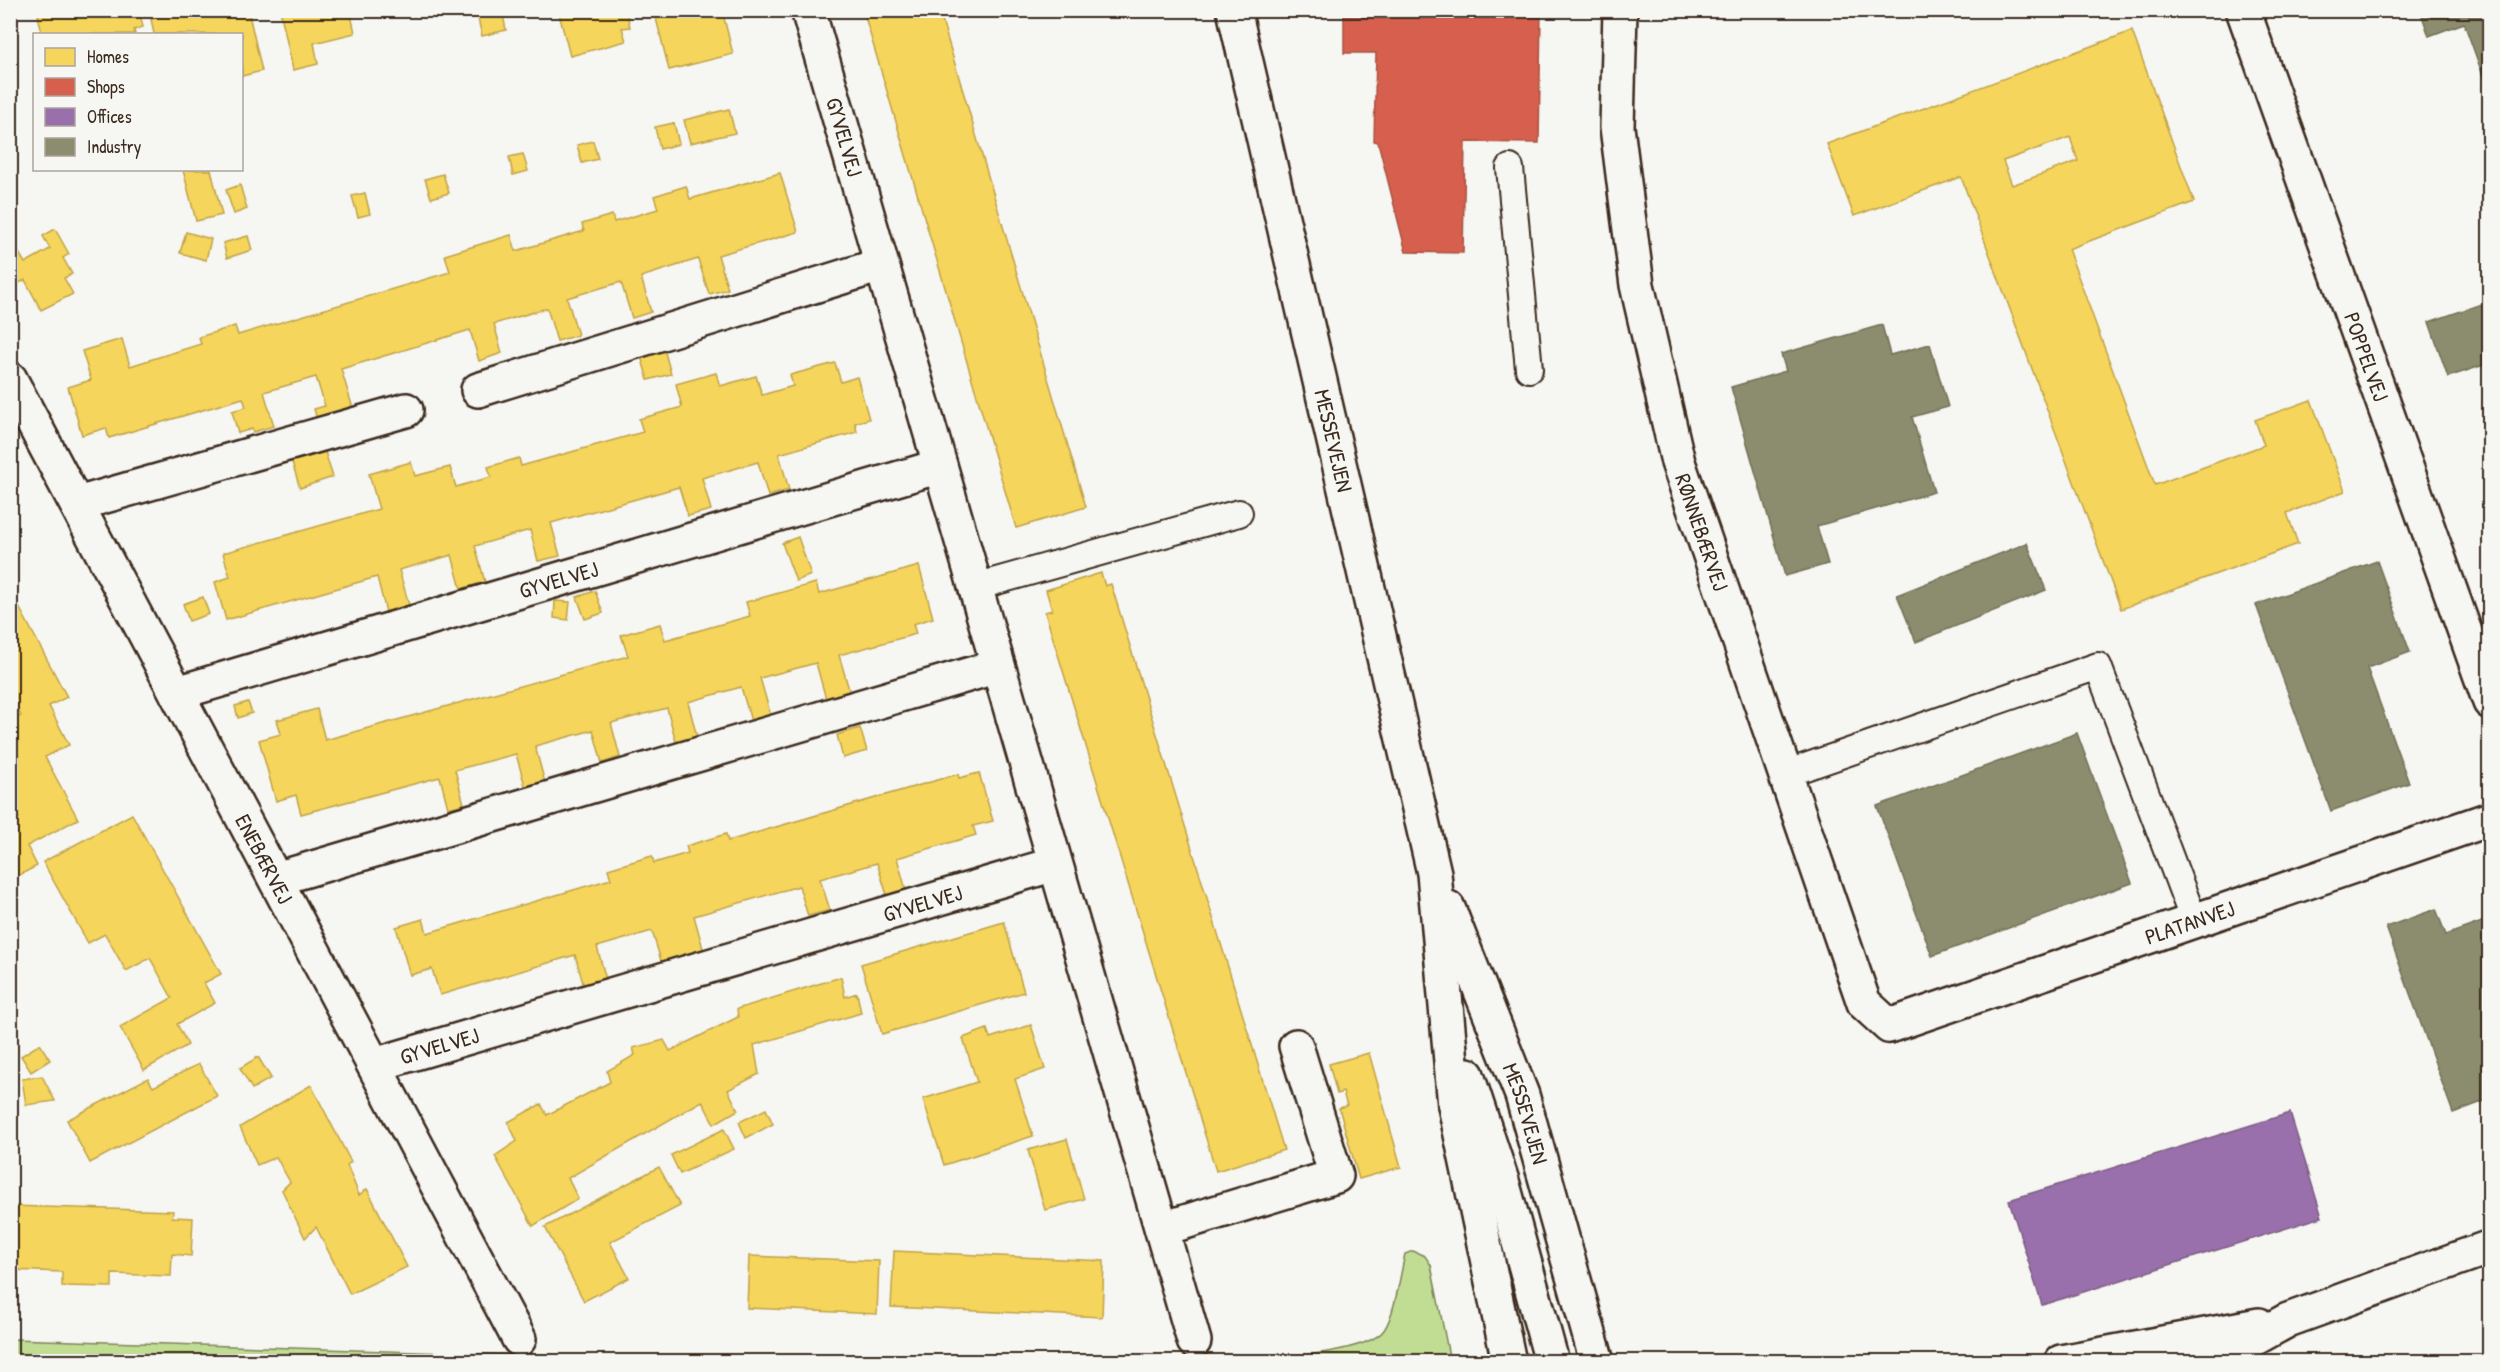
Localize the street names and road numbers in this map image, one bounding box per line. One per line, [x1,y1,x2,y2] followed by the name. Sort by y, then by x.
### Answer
[819,94,870,180] street label: GYVELVEJ
[2337,308,2396,405] street label: POPPELVEJ
[1307,386,1360,495] street label: MESSEVEJEN
[1668,470,1736,594] street label: RØNNEBÆRVEJ
[515,554,601,605] street label: GYVELVEJ
[228,809,300,909] street label: ENEBÆRVEJ
[880,877,966,929] street label: GYVELVEJ
[2141,893,2238,952] street label: PLATANVEJ
[396,1020,482,1072] street label: GYVELVEJ
[1496,1058,1556,1168] street label: MESSEVEJEN

